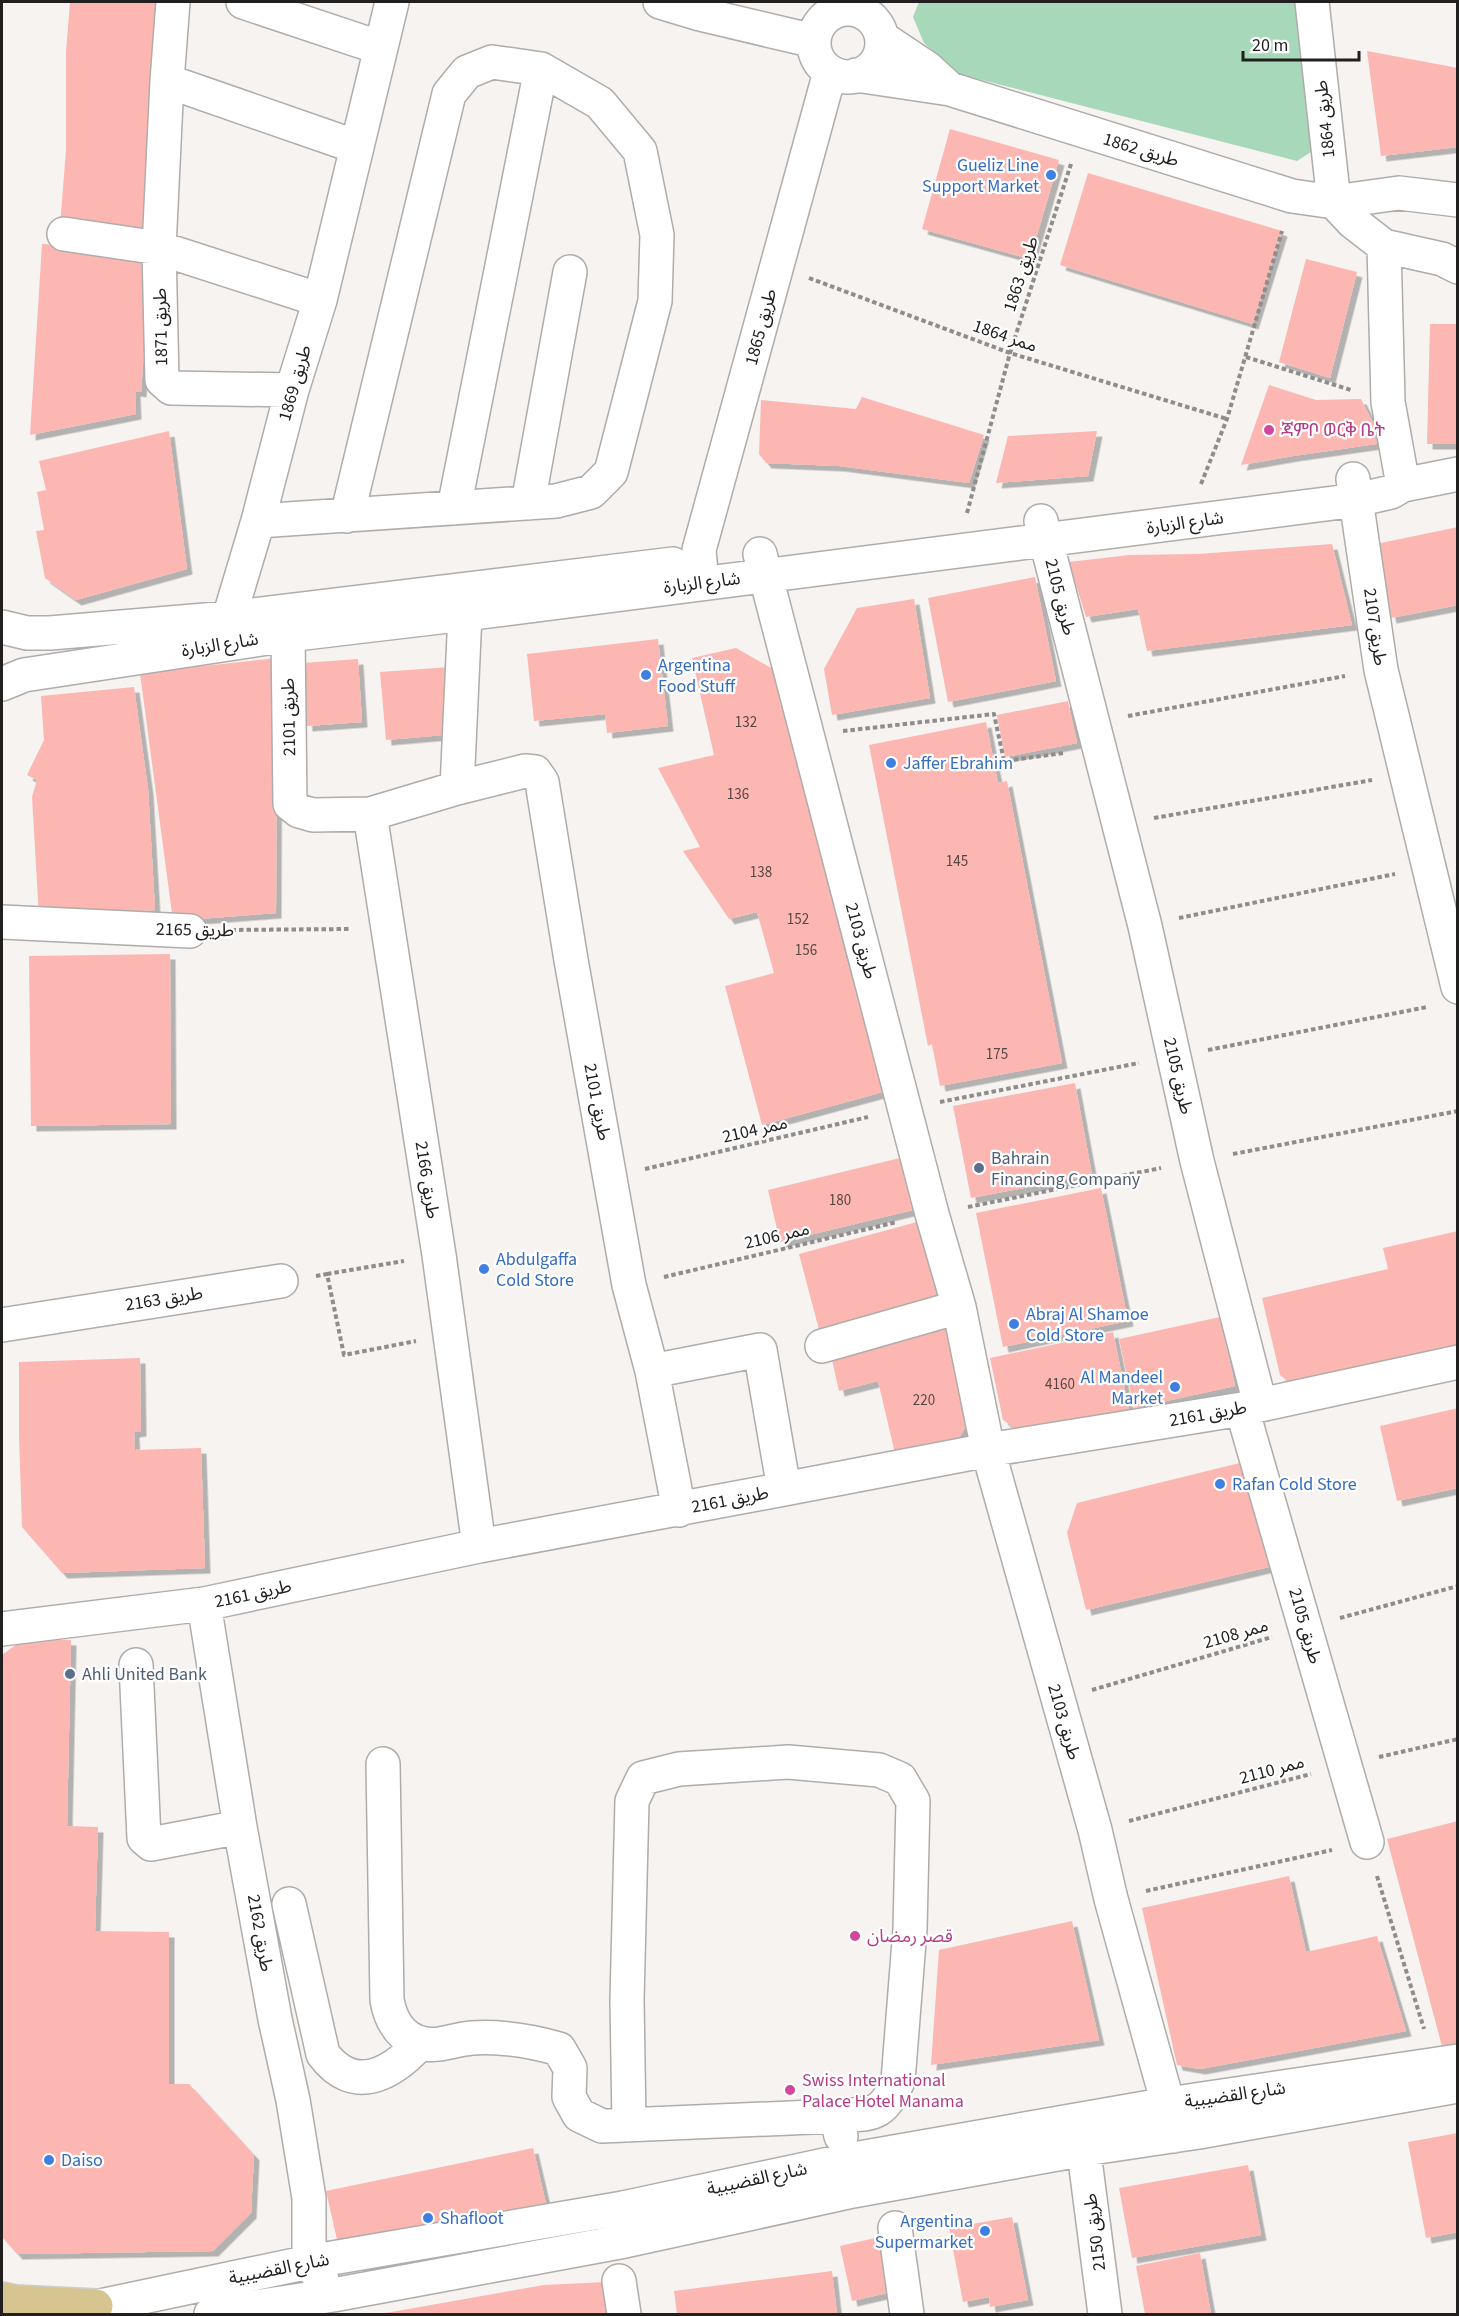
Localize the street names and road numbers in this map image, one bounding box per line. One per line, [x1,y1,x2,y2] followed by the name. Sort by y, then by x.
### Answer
[1308,79,1342,159] street label: طريق 1864
[1100,127,1182,173] street label: طريق 1862
[997,233,1045,315] street label: طريق 1863
[739,286,783,368] street label: طريق 1865
[148,288,174,366] street label: طريق 1871
[970,313,1040,359] street label: ممر 1864
[272,342,318,424] street label: طريق 1869
[1145,505,1225,542] street label: شارع الزبارة
[1038,556,1082,638] street label: طريق 2105
[662,566,742,601] street label: شارع الزبارة
[1357,587,1393,667] street label: طريق 2107
[180,627,260,664] street label: شارع الزبارة
[276,678,302,756] street label: طريق 2101
[839,900,883,982] street label: طريق 2103
[156,917,234,943] street label: طريق 2165
[1157,1035,1199,1117] street label: طريق 2105
[577,1061,617,1143] street label: طريق 2101
[720,1110,790,1150] street label: ممر 2104
[409,1139,445,1221] street label: طريق 2166
[742,1216,812,1256] street label: ممر 2106
[123,1281,205,1317] street label: طريق 2163
[1167,1395,1249,1433] street label: طريق 2161
[689,1480,771,1520] street label: طريق 2161
[212,1574,294,1614] street label: طريق 2161
[1282,1585,1328,1667] street label: طريق 2105
[1201,1613,1271,1655] street label: ممر 2108
[1041,1681,1087,1763] street label: طريق 2103
[1237,1749,1307,1791] street label: ممر 2110
[241,1892,279,1974] street label: طريق 2162
[1183,2076,1287,2115] street label: شارع القضيبية
[705,2156,810,2203] street label: شارع القضيبية
[1078,2192,1112,2272] street label: طريق 2150
[227,2247,332,2292] street label: شارع القضيبية

